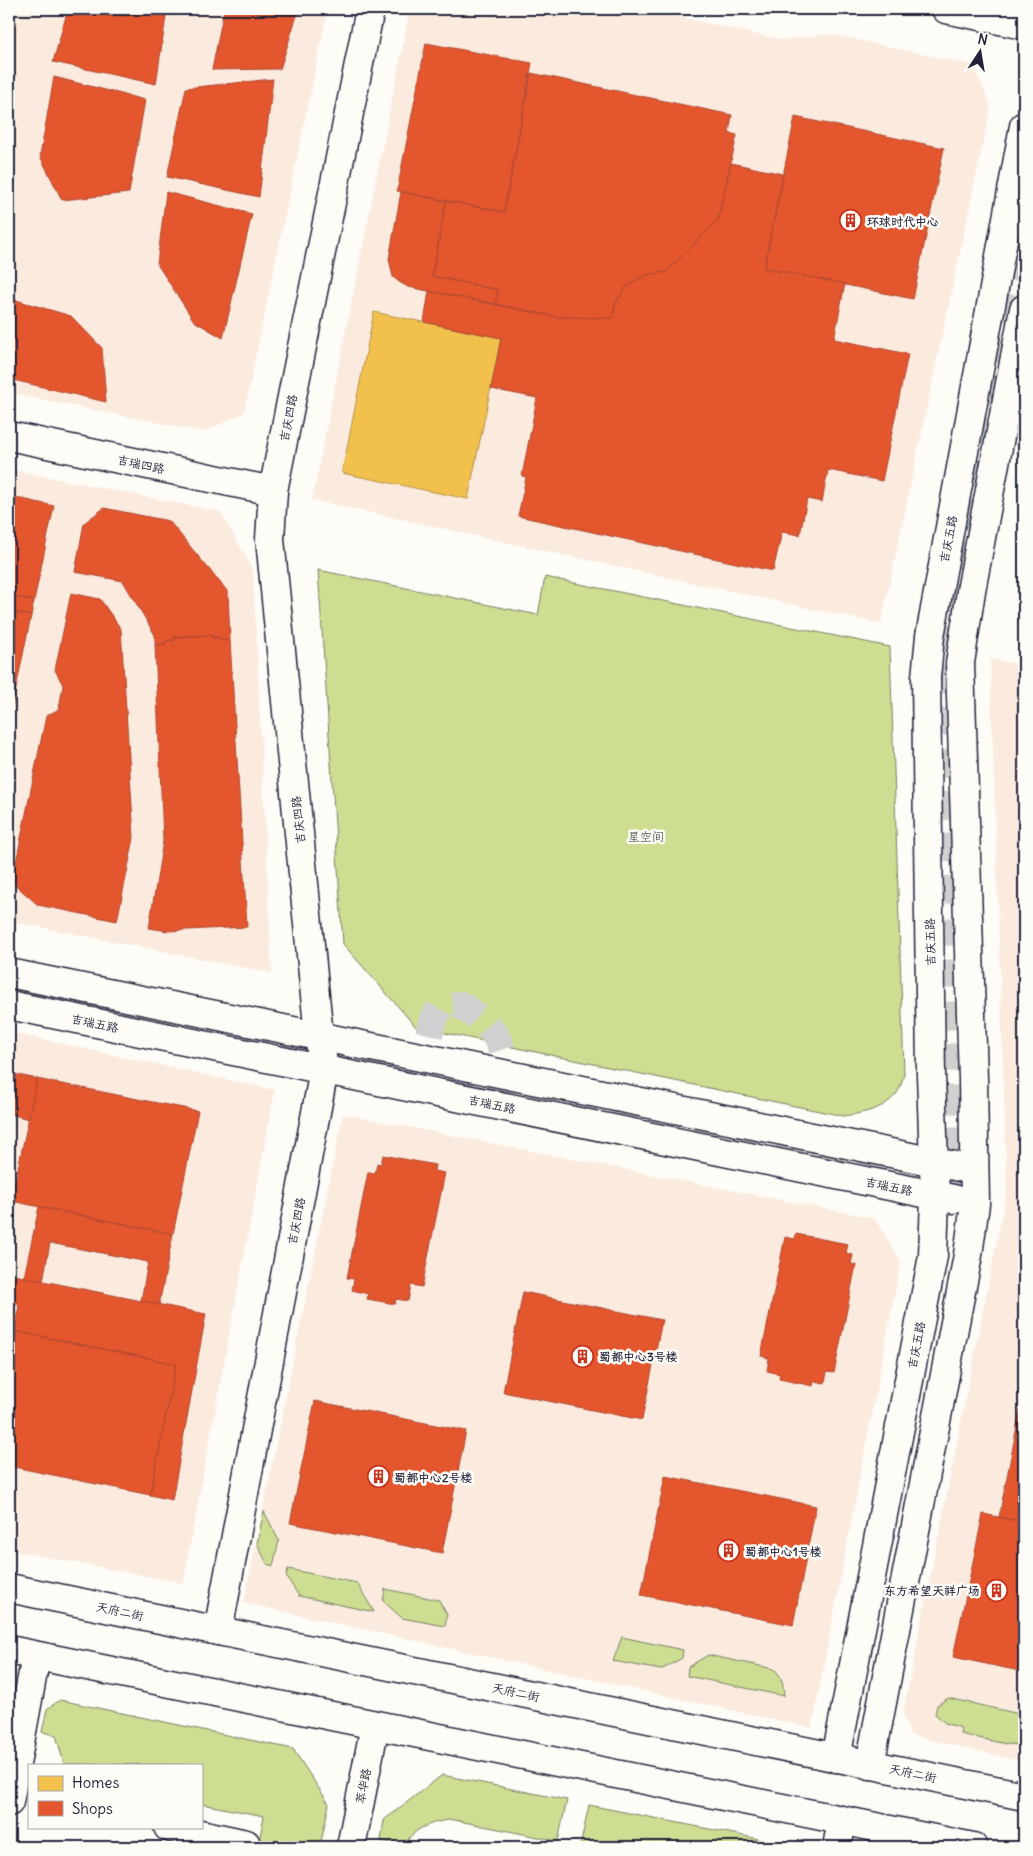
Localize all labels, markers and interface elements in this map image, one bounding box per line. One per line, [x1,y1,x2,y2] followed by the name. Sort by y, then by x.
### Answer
[956,28,1006,78] north arrow
[976,29,989,49] text: N
[839,209,863,233] building icon: 环球时代中心
[867,214,939,229] place label: 环球时代中心
[276,393,300,443] street label: 吉庆四路
[116,452,166,476] street label: 吉瑞四路
[936,514,960,564] street label: 吉庆五路
[288,795,308,845] street label: 吉庆四路
[628,829,664,844] park label: 星空间
[922,918,938,966] street label: 吉庆五路
[70,1011,120,1035] street label: 吉瑞五路
[467,1092,517,1116] street label: 吉瑞五路
[864,1174,914,1198] street label: 吉瑞五路
[284,1196,308,1246] street label: 吉庆四路
[904,1320,928,1370] street label: 吉庆五路
[571,1344,595,1368] building icon: 蜀都中心3号楼
[599,1349,678,1364] place label: 蜀都中心3号楼
[366,1465,390,1489] building icon: 蜀都中心2号楼
[394,1470,473,1485] place label: 蜀都中心2号楼
[717,1539,741,1563] building icon: 蜀都中心1号楼
[745,1544,822,1559] place label: 蜀都中心1号楼
[984,1578,1008,1602] building icon: 东方希望天祥广场
[884,1583,980,1598] place label: 东方希望天祥广场
[95,1599,145,1623] street label: 天府二街
[491,1680,541,1704] street label: 天府二街
[888,1761,938,1785] street label: 天府二街
[28,1764,202,1828] legend
[352,1767,374,1805] street label: 萃华路
[72,1773,119,1792] text: Homes
[72,1799,113,1818] text: Shops

